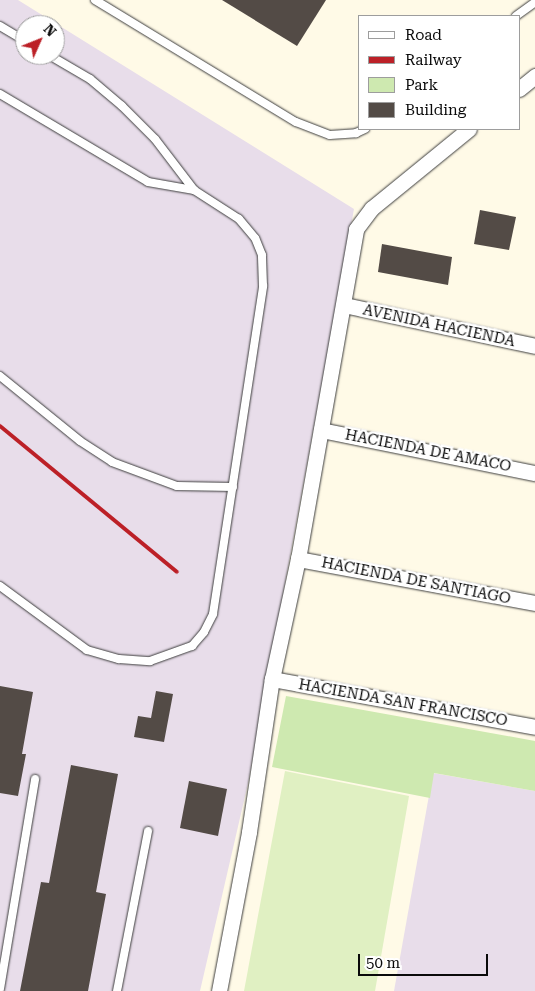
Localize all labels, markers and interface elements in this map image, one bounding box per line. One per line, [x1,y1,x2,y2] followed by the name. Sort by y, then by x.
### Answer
[15,15,65,65] north arrow
[358,15,520,130] legend
[41,21,60,40] text: N
[405,26,442,44] text: Road
[405,51,462,69] text: Railway
[405,76,438,94] text: Park
[405,101,466,119] text: Building
[361,301,517,351] street label: AVENIDA HACIENDA
[343,426,513,476] street label: HACIENDA DE AMACO
[320,554,512,608] street label: HACIENDA DE SANTIAGO
[297,676,509,730] street label: HACIENDA SAN FRANCISCO
[360,944,490,976] scale bar
[366,954,400,972] text: 50 m

